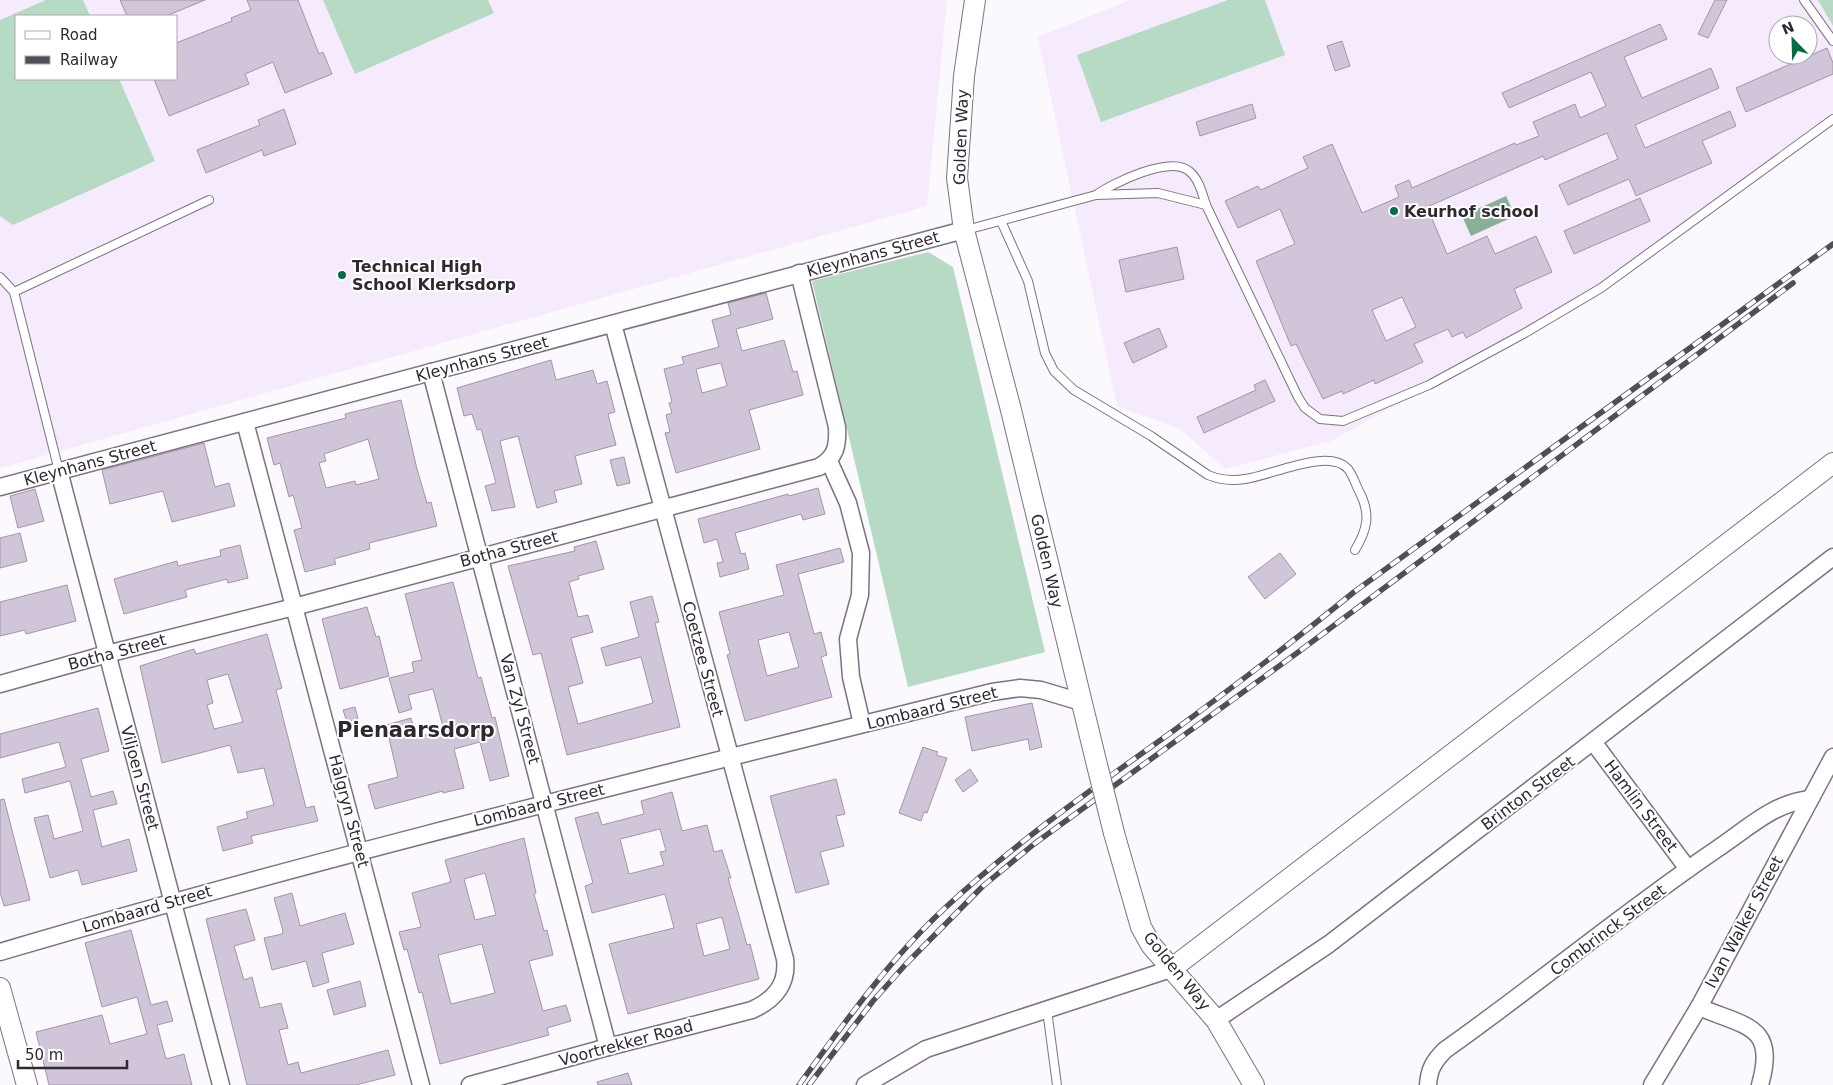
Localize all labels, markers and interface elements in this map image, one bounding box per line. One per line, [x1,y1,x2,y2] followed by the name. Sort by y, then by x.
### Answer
[15,15,178,80] legend
[1768,15,1818,65] north arrow
[1779,18,1796,38] text: N
[60,26,98,44] text: Road
[60,51,118,69] text: Railway
[950,89,972,185] street label: Golden Way
[1404,202,1539,221] place label: Keurhof school
[1388,205,1400,217] marker: Keurhof school
[805,227,941,281] street label: Kleynhans Street
[352,257,516,294] place label: Technical High School Klerksdorp
[336,269,348,281] marker: Technical High School Klerksdorp
[414,332,550,386] street label: Kleynhans Street
[22,436,158,490] street label: Kleynhans Street
[1027,512,1067,610] street label: Golden Way
[458,527,560,571] street label: Botha Street
[678,599,728,719] street label: Coetzee Street
[66,630,168,674] street label: Botha Street
[496,652,544,766] street label: Van Zyl Street
[865,683,999,733] street label: Lombaard Street
[337,718,495,742] district label: Pienaarsdorp
[117,724,163,832] street label: Viljoen Street
[325,752,373,870] street label: Halgryn Street
[1478,752,1578,834] street label: Brinton Street
[1600,756,1682,856] street label: Hamlin Street
[472,780,606,830] street label: Lombaard Street
[1701,853,1787,991] street label: Ivan Walker Street
[1547,880,1669,980] street label: Combrinck Street
[80,881,214,937] street label: Lombaard Street
[1139,928,1215,1014] street label: Golden Way
[557,1016,695,1070] street label: Voortrekker Road
[18,1038,126,1070] scale bar
[25,1046,63,1064] text: 50 m

